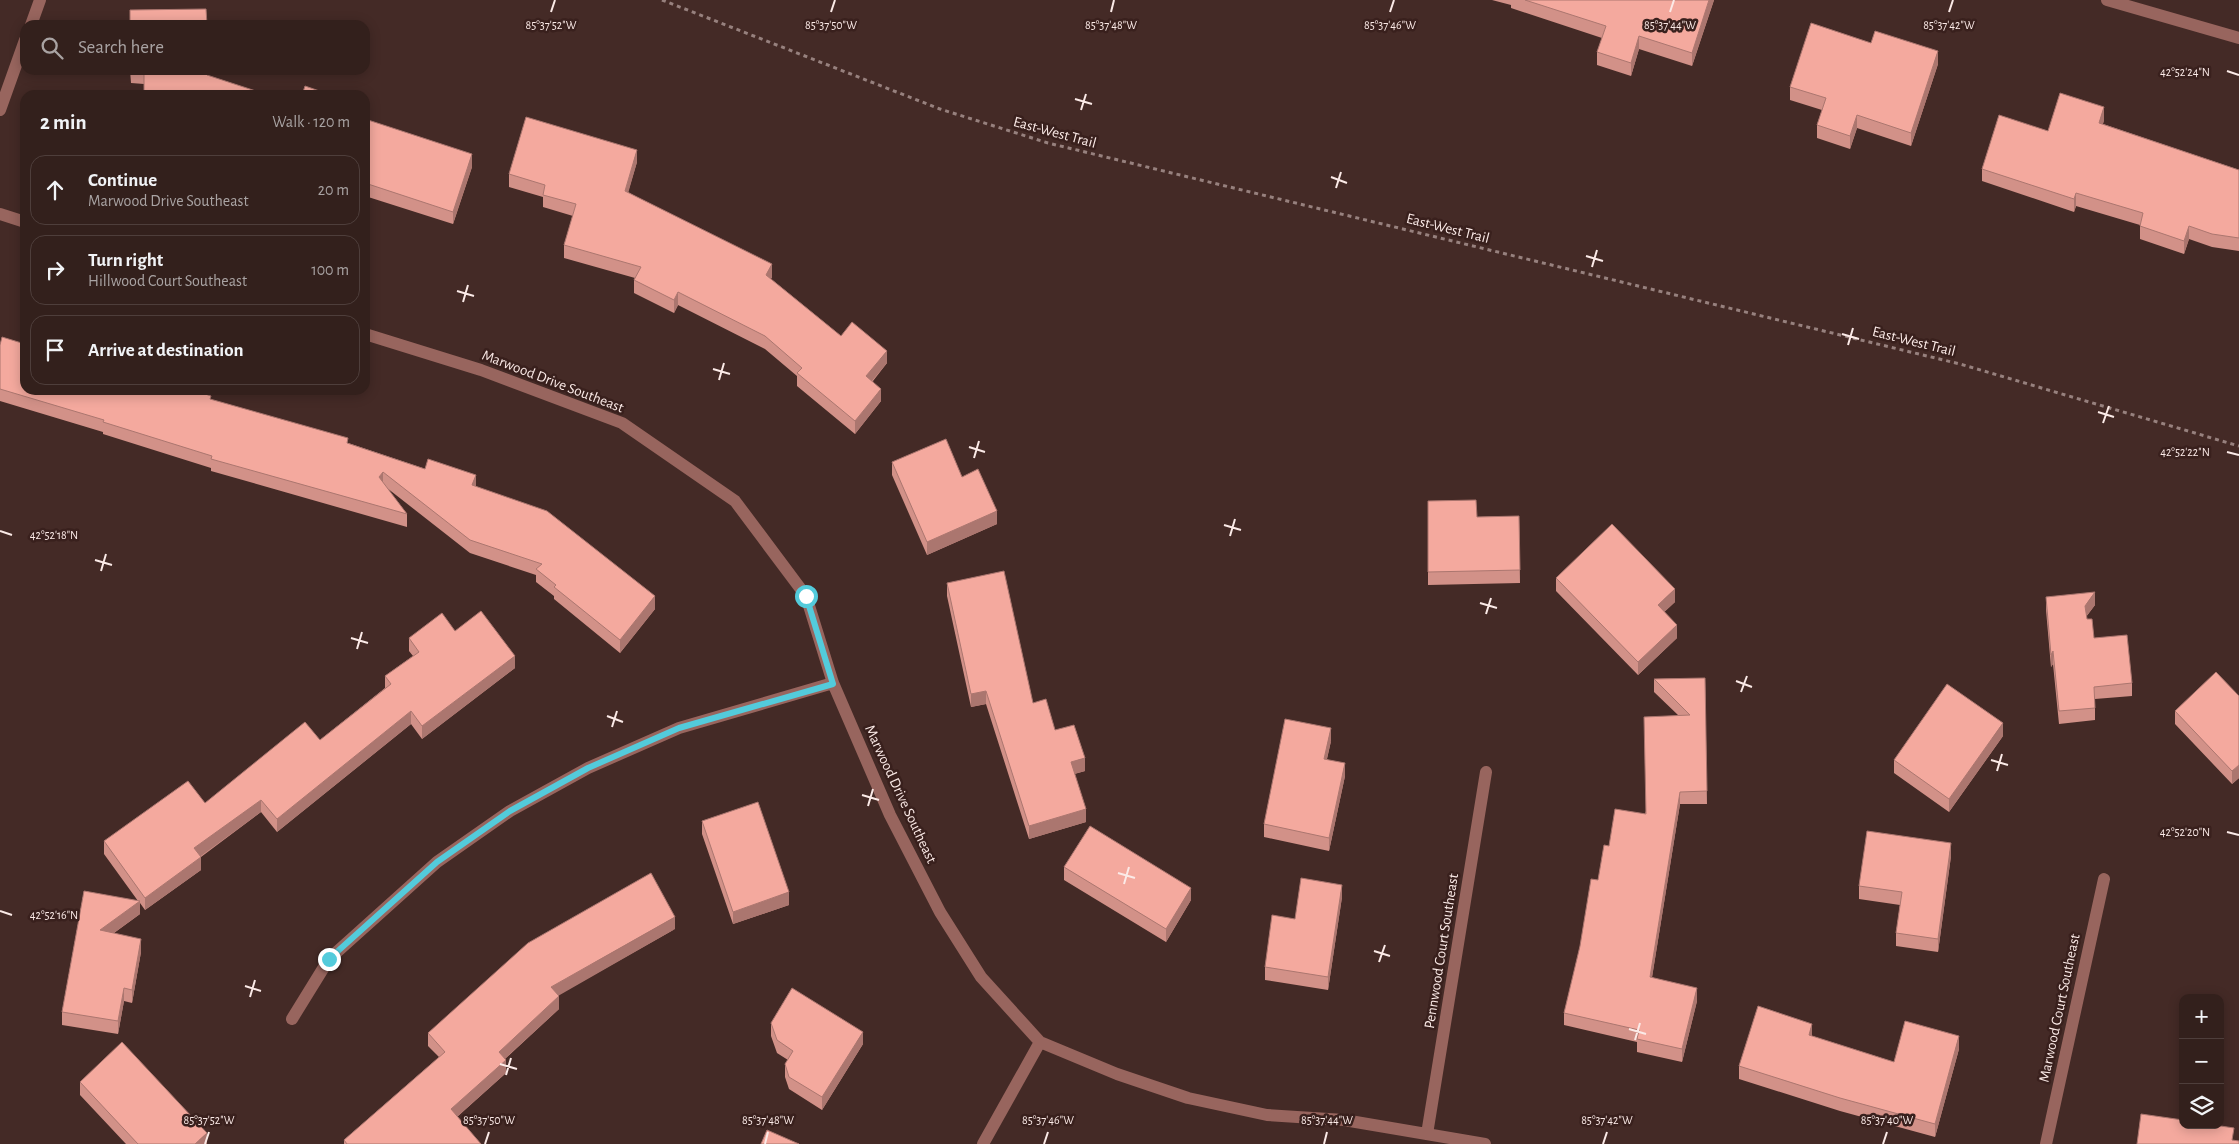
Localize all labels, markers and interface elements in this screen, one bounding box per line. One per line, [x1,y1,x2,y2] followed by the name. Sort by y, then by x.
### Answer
[526,19,577,31] text: 85°37'52"W
[805,19,857,31] text: 85°37'50"W
[1085,19,1137,31] text: 85°37'48"W
[1364,19,1416,31] text: 85°37'46"W
[1644,19,1696,31] text: 85°37'44"W
[1923,19,1975,31] text: 85°37'42"W
[20,20,370,75] search box
[38,34,66,62] icon: search
[78,38,164,57] text: Search here
[2160,66,2210,78] text: 42°52'24"N
[40,112,87,133] text: 2 min
[272,114,350,130] text: Walk · 120 m
[1012,114,1098,151] street label: East-West Trail
[88,171,157,190] text: Continue
[41,176,69,204] icon: ahead
[318,182,349,198] text: 20 m
[88,193,249,209] text: Marwood Drive Southeast
[1405,211,1491,246] street label: East-West Trail
[88,251,163,270] text: Turn right
[41,256,69,284] icon: right
[311,262,349,278] text: 100 m
[88,273,247,289] text: Hillwood Court Southeast
[1871,324,1957,359] street label: East-West Trail
[41,336,69,364] icon: arrive
[88,341,244,360] text: Arrive at destination
[480,347,626,416] street label: Marwood Drive Southeast
[2160,446,2210,458] text: 42°52'22"N
[30,529,78,541] text: 42°52'18"N
[795,585,818,608] route start
[862,723,939,866] street label: Marwood Drive Southeast
[2160,826,2210,838] text: 42°52'20"N
[1422,872,1461,1030] street label: Pennwood Court Southeast
[30,909,78,921] text: 42°52'16"N
[2036,932,2083,1084] street label: Marwood Court Southeast
[318,948,341,971] route end
[2179,994,2224,1129] map controls
[2179,994,2224,1039] button: +
[2179,1039,2224,1084] button: −
[2179,1084,2224,1129] button: layers
[184,1114,235,1126] text: 85°37'52"W
[463,1114,515,1126] text: 85°37'50"W
[742,1114,794,1126] text: 85°37'48"W
[1022,1114,1074,1126] text: 85°37'46"W
[1301,1114,1353,1126] text: 85°37'44"W
[1581,1114,1633,1126] text: 85°37'42"W
[1861,1114,1914,1126] text: 85°37'40"W

